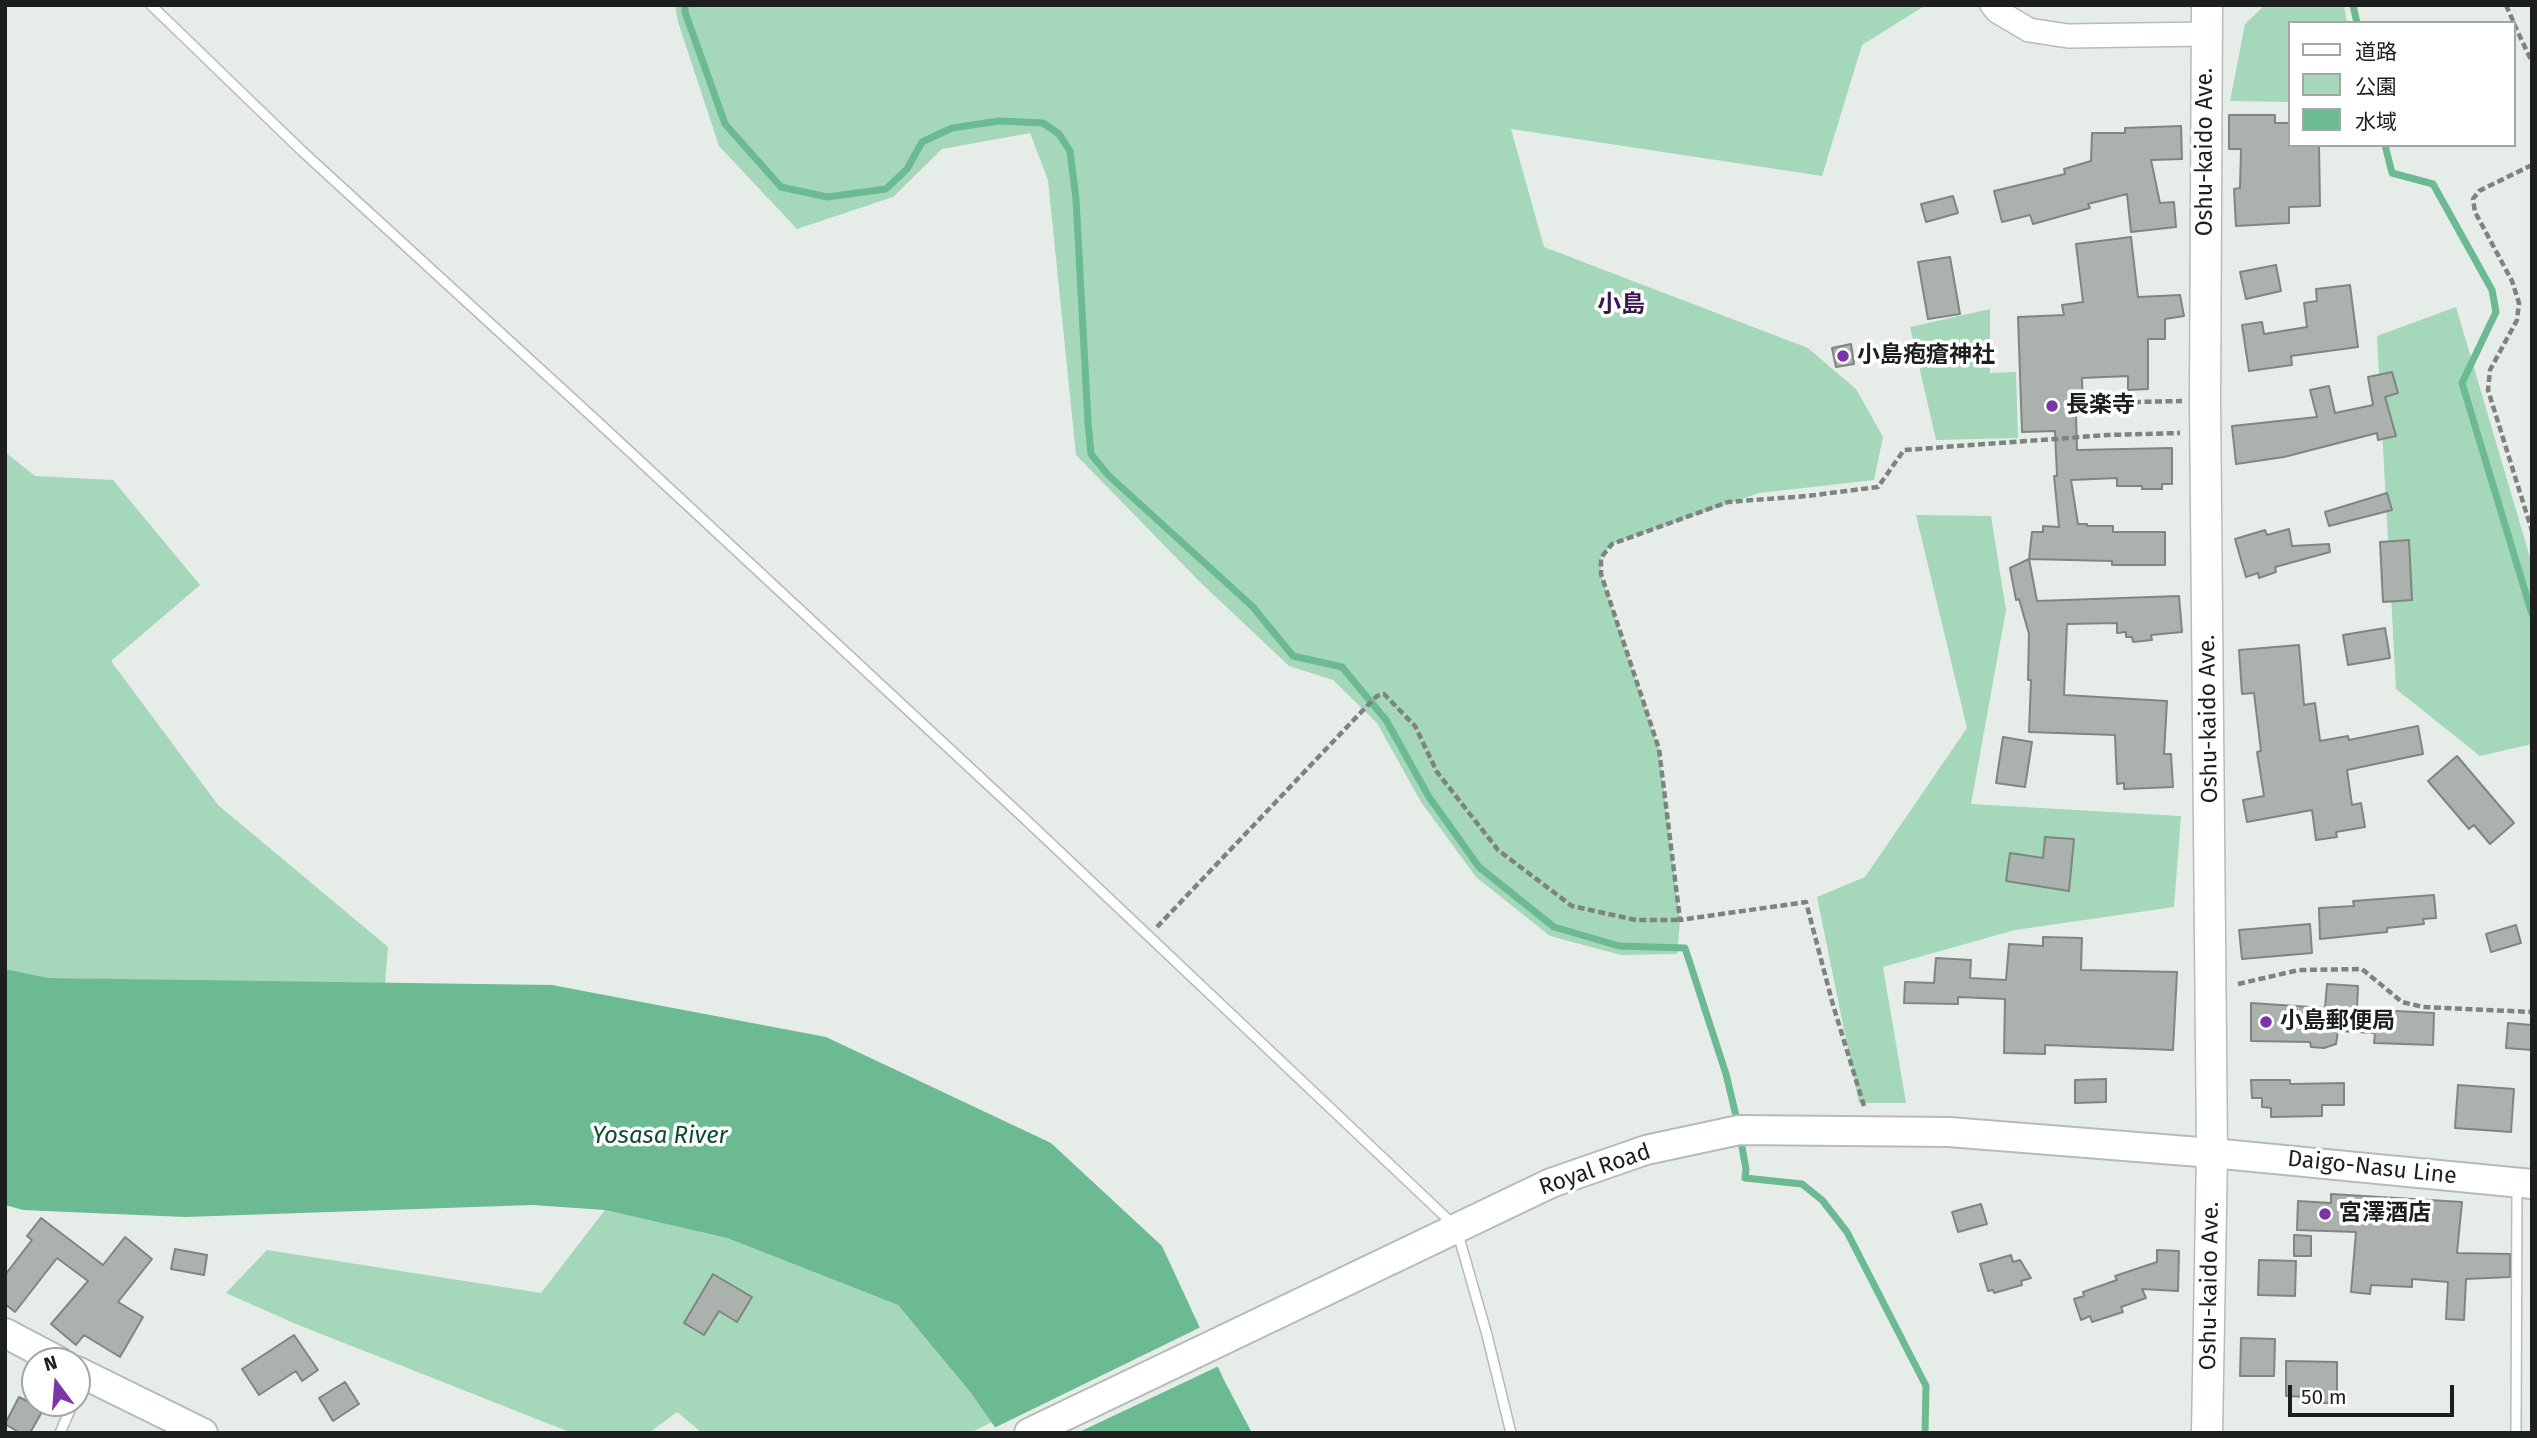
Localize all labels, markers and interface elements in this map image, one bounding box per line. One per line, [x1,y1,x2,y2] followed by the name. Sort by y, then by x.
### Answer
[2288,21,2516,147] legend
[2355,39,2397,65] text: 道路
[2192,68,2220,236] street label: Oshu-kaido Ave.
[2355,74,2397,100] text: 公園
[2355,109,2397,135] text: 水域
[1597,291,1645,319] district label: 小島
[1857,342,1995,370] place label: 小島疱瘡神社
[1835,348,1851,364] marker: 小島疱瘡神社
[2066,392,2135,420] place label: 長楽寺
[2044,398,2060,414] marker: 長楽寺
[2194,634,2224,804] street label: Oshu-kaido Ave.
[2280,1008,2395,1036] place label: 小島郵便局
[2258,1014,2274,1030] marker: 小島郵便局
[592,1122,728,1150] water label: Yosasa River
[1536,1138,1654,1202] street label: Royal Road
[2286,1145,2458,1191] street label: Daigo-Nasu Line
[2339,1200,2431,1228] place label: 宮澤酒店
[2195,1201,2225,1371] street label: Oshu-kaido Ave.
[2317,1206,2333,1222] marker: 宮澤酒店
[21,1347,91,1417] north arrow
[41,1350,60,1376] text: N
[2292,1372,2458,1416] scale bar
[2301,1384,2347,1410] text: 50 m

